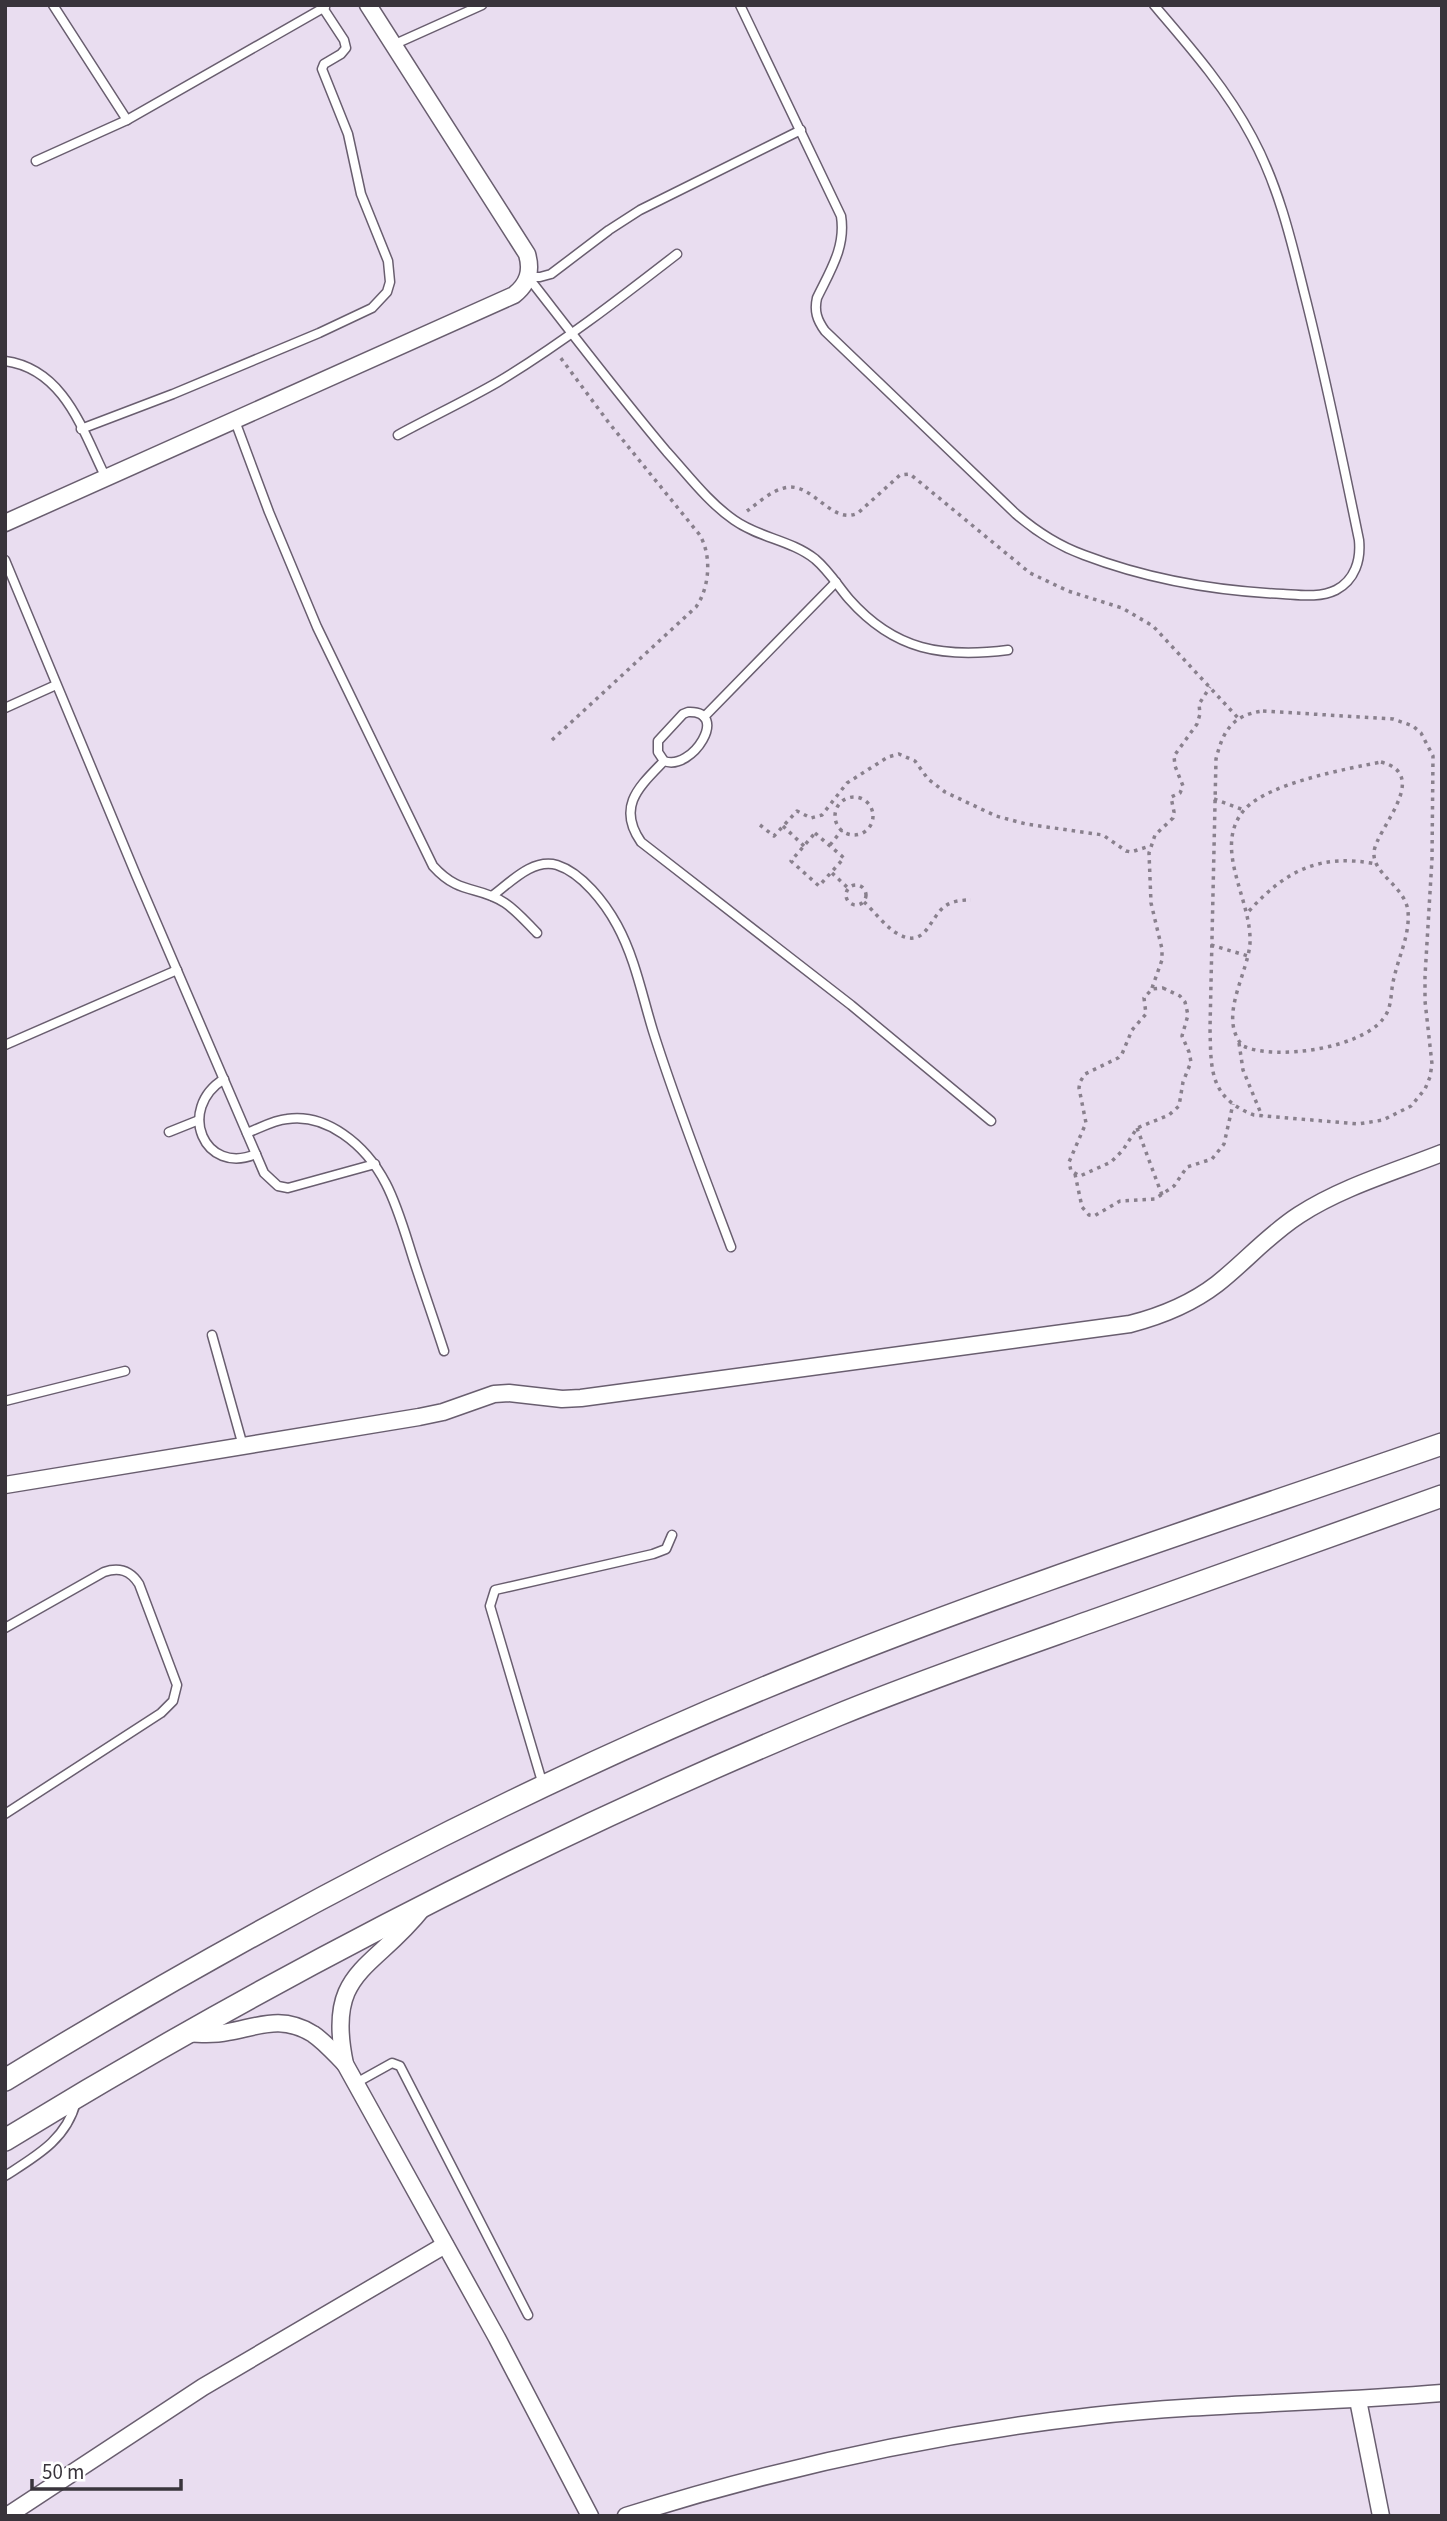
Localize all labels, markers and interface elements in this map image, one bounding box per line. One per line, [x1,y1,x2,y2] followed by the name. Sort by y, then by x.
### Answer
[32,2448,180,2492] scale bar
[42,2457,84,2487] text: 50 m

